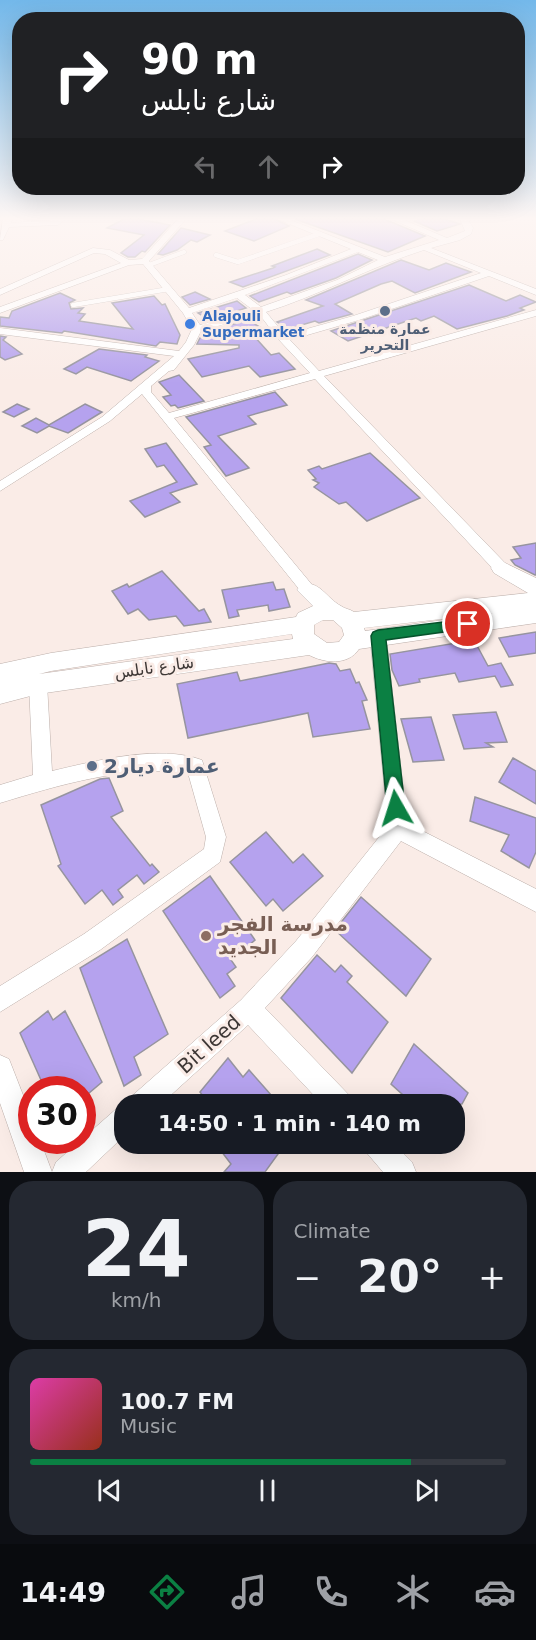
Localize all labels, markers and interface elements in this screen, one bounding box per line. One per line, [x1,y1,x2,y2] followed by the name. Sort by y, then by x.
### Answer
[141,35,258,84] text: 90 m
[42,36,120,114] icon: right
[141,85,276,116] text: شارع نابلس
[189,150,222,183] icon: left
[252,150,285,183] icon: ahead
[315,150,348,183] icon: right
[378,304,392,318] marker: عمارة منظمة التحرير
[202,308,305,340] place label: Alajouli Supermarket
[183,317,197,331] marker: Alajouli Supermarket
[339,321,431,354] place label: عمارة منظمة التحرير
[442,598,493,649] pin
[451,607,484,640] icon: arrive
[113,653,195,683] street label: شارع نابلس
[104,754,220,778] place label: عمارة ديار2
[85,759,99,773] marker: عمارة ديار2
[364,776,428,840] position arrow
[217,912,348,959] place label: مدرسة الفجر الجديد
[199,929,213,943] marker: مدرسة الفجر الجديد
[173,1010,245,1078] street label: Bit leed
[18,1076,96,1154] speed limit sign: 30
[158,1111,421,1136] text: 14:50 · 1 min · 140 m
[82,1204,191,1294] text: 24
[294,1219,370,1243] text: Climate
[357,1250,442,1303] text: 20°
[294,1258,321,1297] text: −
[478,1258,506,1297] text: +
[111,1288,161,1312] text: km/h
[120,1389,234,1414] text: 100.7 FM
[120,1414,177,1438] text: Music
[93,1474,126,1507] icon: previous
[251,1474,284,1507] icon: pause
[410,1474,443,1507] icon: next
[146,1571,188,1613] icon: directions
[228,1571,270,1613] icon: music
[310,1571,352,1613] icon: phone
[392,1571,434,1613] icon: climate
[474,1571,516,1613] icon: car
[20,1577,106,1608] text: 14:49

